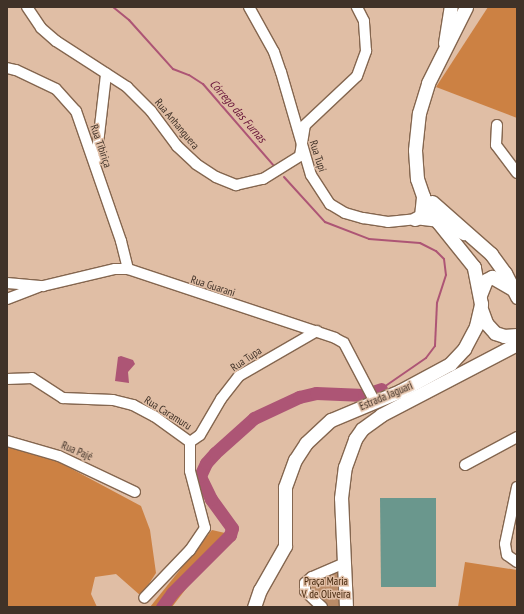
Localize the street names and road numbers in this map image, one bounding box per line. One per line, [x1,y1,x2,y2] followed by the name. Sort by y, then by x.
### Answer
[152,96,202,152] street label: Rua Anhanguera
[87,123,115,169] street label: Rua Tibiriça
[307,138,329,174] street label: Rua Tupi
[189,273,237,299] street label: Rua Guarani
[228,344,264,374] street label: Rua Tupa
[357,379,415,413] street label: Estrada Jaguari
[142,393,194,433] street label: Rua Caramuru
[59,439,95,463] street label: Rua Pajé

